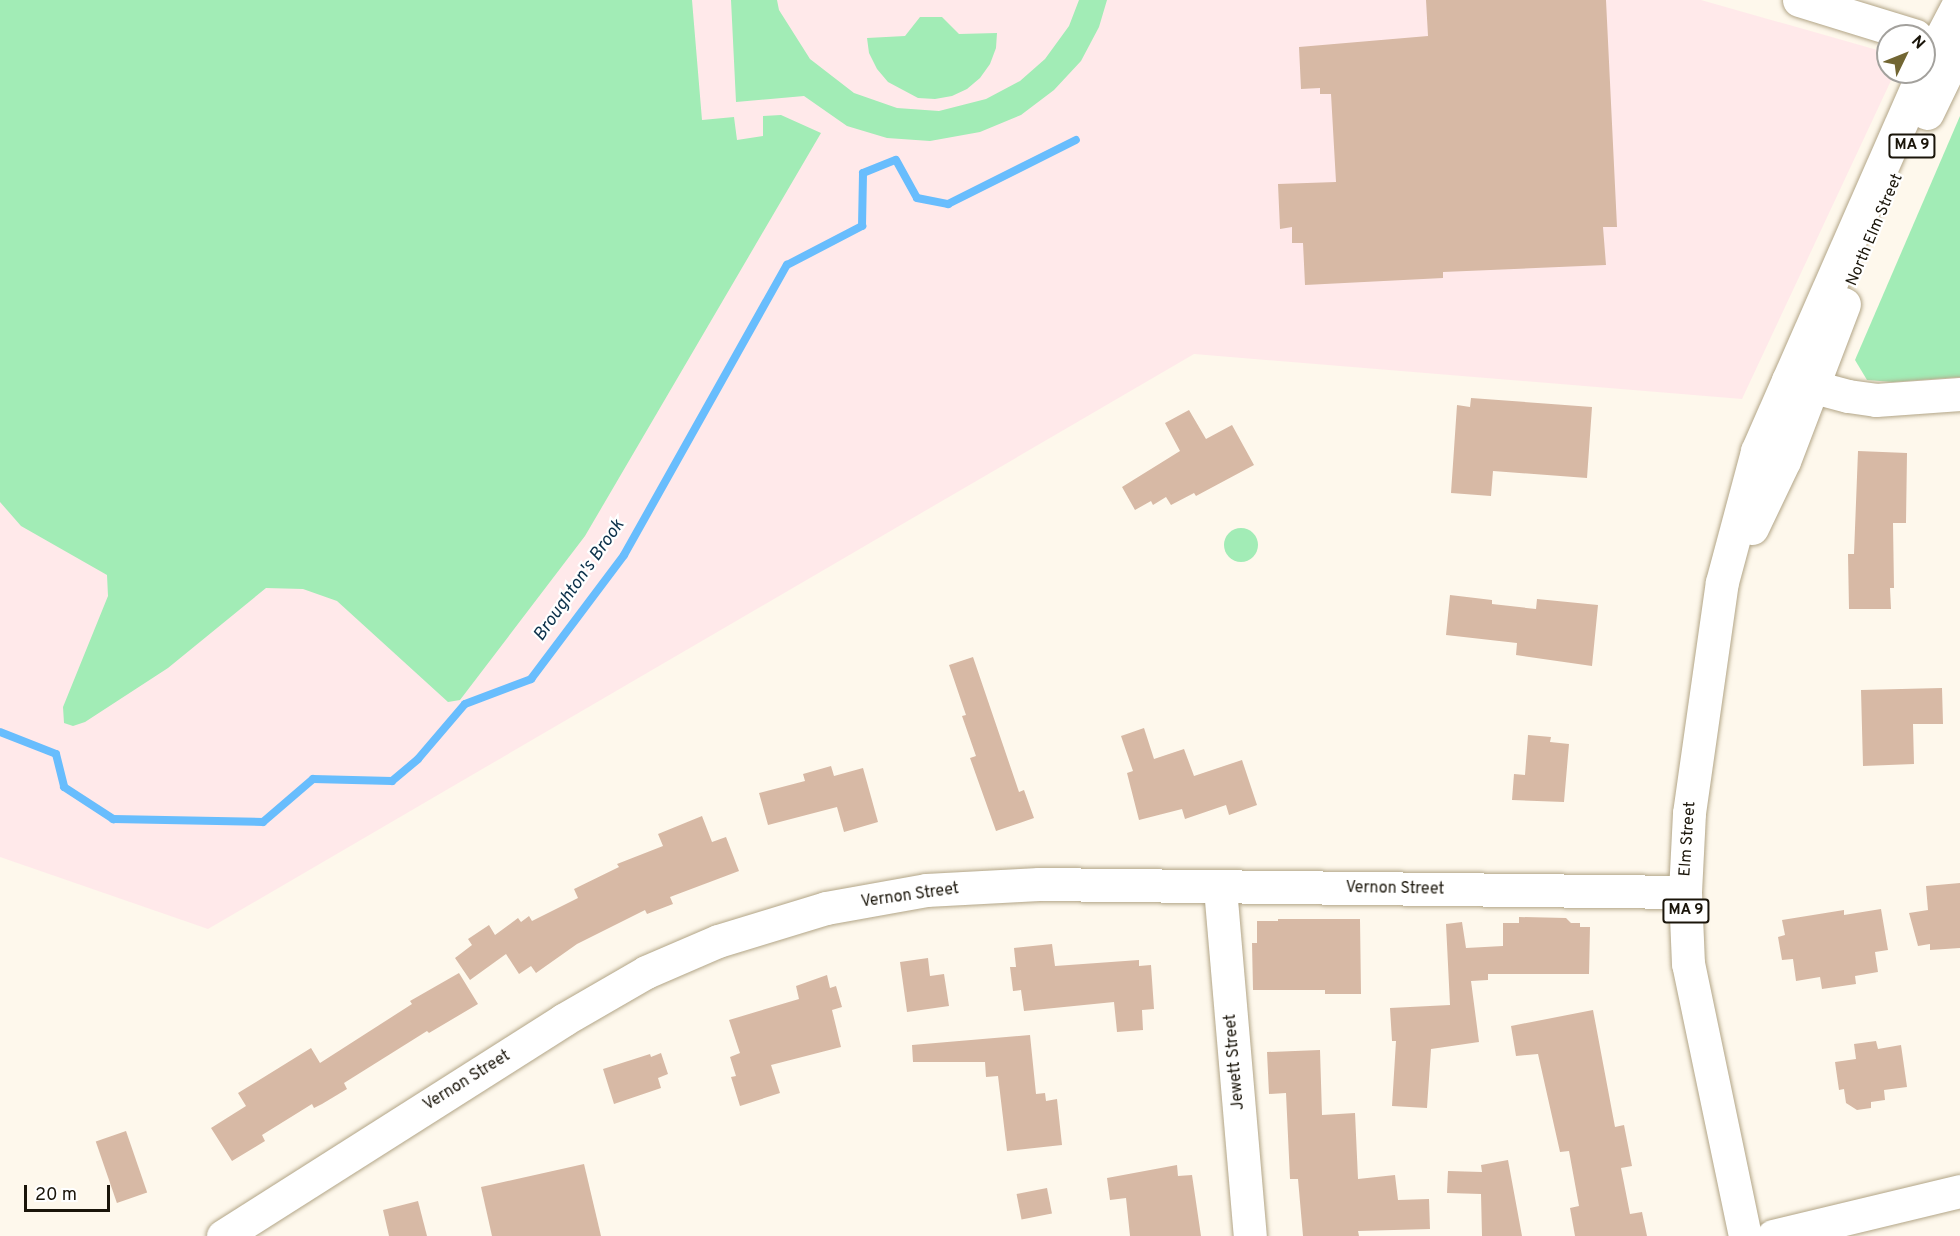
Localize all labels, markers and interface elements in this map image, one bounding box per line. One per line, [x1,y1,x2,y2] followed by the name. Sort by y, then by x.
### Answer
[1876,24,1936,84] north arrow
[1906,32,1929,54] text: N
[1888,134,1936,158] road number: MA 9
[1843,171,1907,289] street label: North Elm Street
[530,516,630,646] water label: Broughton's Brook
[1676,801,1700,877] street label: Elm Street
[1345,879,1445,899] street label: Vernon Street
[860,880,960,912] street label: Vernon Street
[1662,899,1710,923] road number: MA 9
[1221,1013,1249,1111] street label: Jewett Street
[420,1047,514,1115] street label: Vernon Street
[27,1173,112,1211] scale bar
[35,1184,77,1207] text: 20 m

